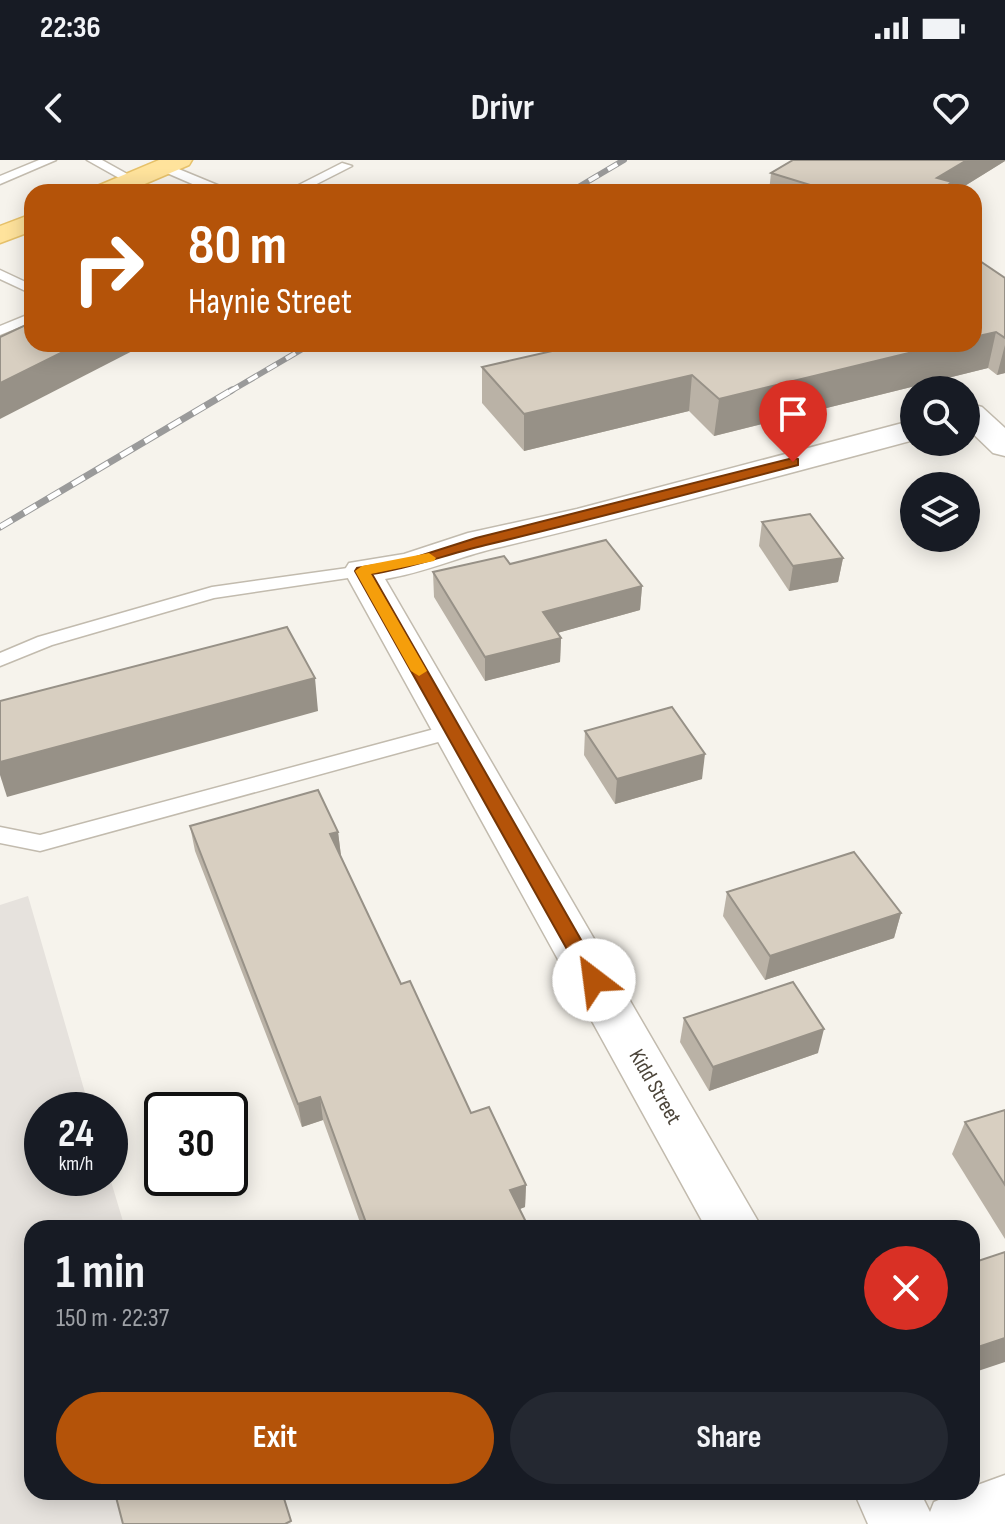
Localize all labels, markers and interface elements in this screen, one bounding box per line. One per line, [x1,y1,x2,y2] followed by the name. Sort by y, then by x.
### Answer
[40,10,101,46] text: 22:36
[32,86,76,130] icon: back
[929,86,973,130] icon: heart
[471,87,534,130] text: Drivr
[188,213,287,280] text: 80 m
[56,216,160,320] icon: right
[188,281,352,324] text: Haynie Street
[900,376,980,552] map controls
[900,376,980,456] button: search
[759,380,827,462] pin
[771,392,815,436] icon: arrive
[900,472,980,552] button: layers
[552,938,636,1022] position arrow
[623,1045,687,1130] street label: Kidd Street
[144,1092,248,1196] speed limit sign: 30
[58,1110,94,1158] text: 24
[59,1152,93,1176] text: km/h
[56,1244,145,1301] text: 1 min
[864,1246,948,1330] button: close
[56,1303,169,1334] text: 150 m · 22:37
[56,1392,494,1484] button: Exit
[510,1392,948,1484] button: Share

